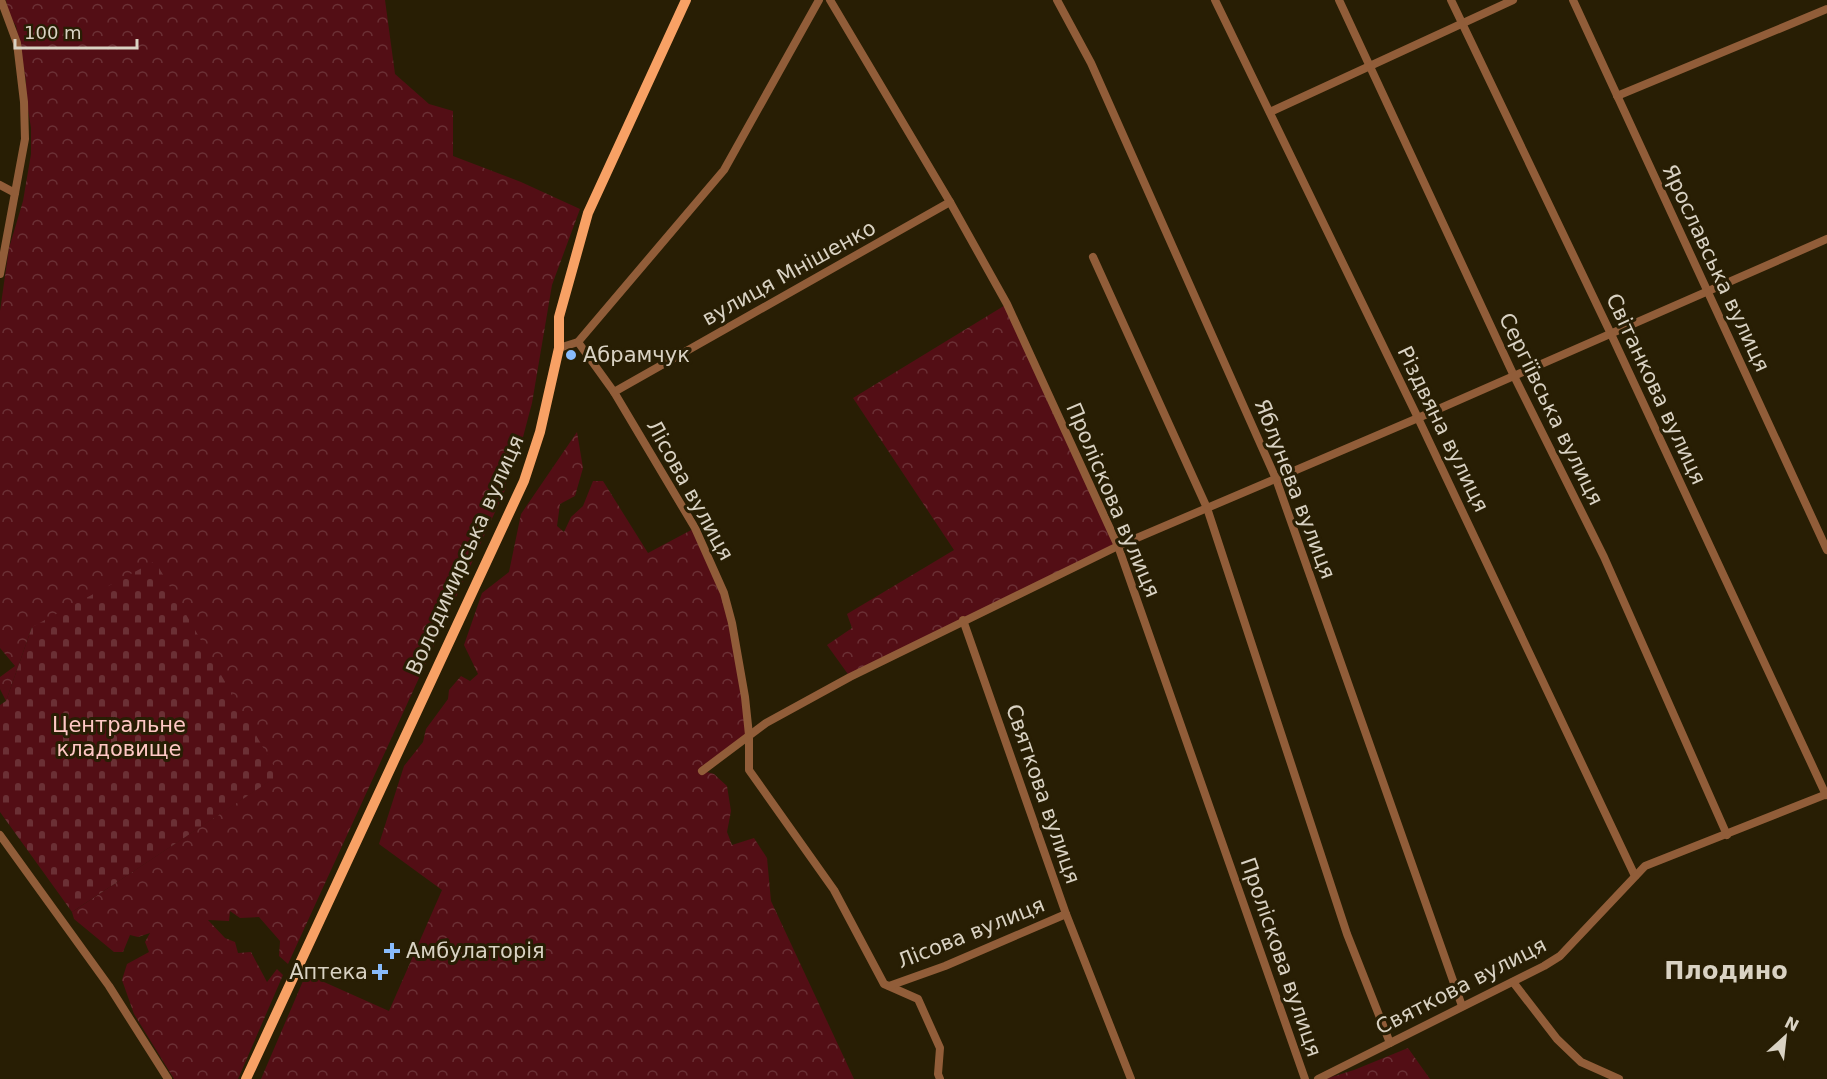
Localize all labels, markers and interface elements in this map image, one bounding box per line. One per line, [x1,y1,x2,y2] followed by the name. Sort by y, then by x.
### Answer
[15,12,136,50] scale bar
[24,22,82,43] text: 100 m
[1657,161,1775,375] street label: Ярославська вулиця
[698,215,880,331] street label: вулиця Мнішенко
[1601,290,1711,488] street label: Світанкова вулиця
[1494,309,1608,509] street label: Сергіївська вулиця
[1392,342,1494,516] street label: Різдвяна вулиця
[583,343,690,367] place label: Абрамчук
[564,348,578,362] marker: Абрамчук
[1250,396,1340,582] street label: Яблунева вулиця
[1061,399,1165,601] street label: Проліскова вулиця
[642,416,738,564] street label: Лісова вулиця
[401,432,529,678] street label: Володимирська вулиця
[1001,701,1085,887] street label: Святкова вулиця
[52,713,186,761] park label: Центральне кладовище
[1236,854,1326,1060] street label: Проліскова вулиця
[894,893,1048,973] street label: Лісова вулиця
[1372,933,1550,1039] street label: Святкова вулиця
[406,939,545,963] place label: Амбулаторія
[383,942,401,960] marker: Амбулаторія
[1664,957,1788,985] district label: Плодино
[289,960,368,984] place label: Аптека
[373,965,387,979] marker: Аптека
[1755,1007,1815,1067] north arrow
[1781,1013,1802,1036] text: N

